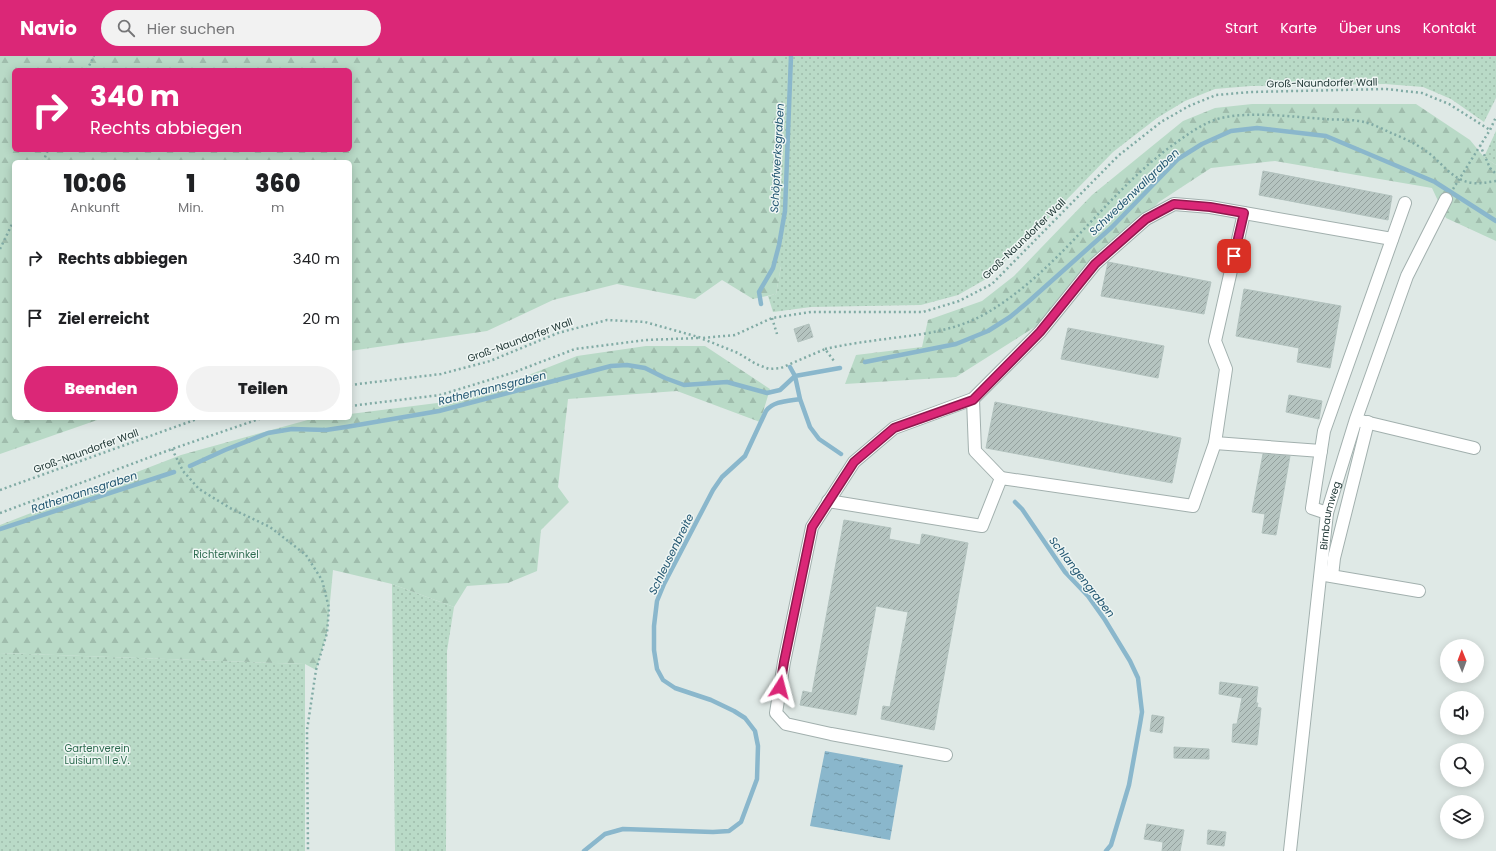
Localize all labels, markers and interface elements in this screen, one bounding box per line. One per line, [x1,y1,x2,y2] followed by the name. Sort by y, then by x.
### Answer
[101,10,381,46] search box
[20,15,77,42] text: Navio
[115,17,137,39] icon: search
[147,18,235,39] text: Hier suchen
[1225,18,1258,38] text: Start
[1280,18,1317,38] text: Karte
[1339,18,1401,38] text: Über uns
[1423,18,1476,38] text: Kontakt
[1266,75,1378,91] street label: Groß-Naundorfer Wall
[90,77,180,116] text: 340 m
[24,84,76,136] icon: right
[766,103,788,213] water label: Schöpfwerksgraben
[90,115,242,140] text: Rechts abbiegen
[1085,145,1183,239] water label: Schwedenwallgraben
[63,167,127,200] text: 10:06
[186,167,195,200] text: 1
[255,167,301,200] text: 360
[979,195,1069,283] street label: Groß-Naundorfer Wall
[70,198,120,217] text: Ankunft
[178,198,204,217] text: Min.
[271,198,284,217] text: m
[1217,239,1251,273] pin
[1223,245,1245,267] icon: arrive
[24,247,46,269] icon: right
[58,248,188,269] text: Rechts abbiegen
[293,248,340,269] text: 340 m
[24,307,46,329] icon: arrive
[58,308,149,329] text: Ziel erreicht
[302,308,340,329] text: 20 m
[465,314,575,366] street label: Groß-Naundorfer Wall
[24,366,178,412] button: Beenden
[186,366,340,412] button: Teilen
[436,367,548,409] water label: Rathemannsgraben
[31,425,141,477] street label: Groß-Naundorfer Wall
[29,467,139,517] water label: Rathemannsgraben
[1316,479,1344,551] street label: Birnbaumweg
[644,511,698,597] water label: Schleusenbreite
[1045,533,1119,621] water label: Schlangengraben
[193,547,259,562] park label: Richterwinkel
[1440,639,1484,683] north arrow
[1440,639,1484,839] map controls
[759,666,801,708] position arrow
[1440,691,1484,735] button: sound
[64,741,130,768] park label: Gartenverein Luisium II e.V.
[1440,743,1484,787] button: search
[1440,795,1484,839] button: layers

